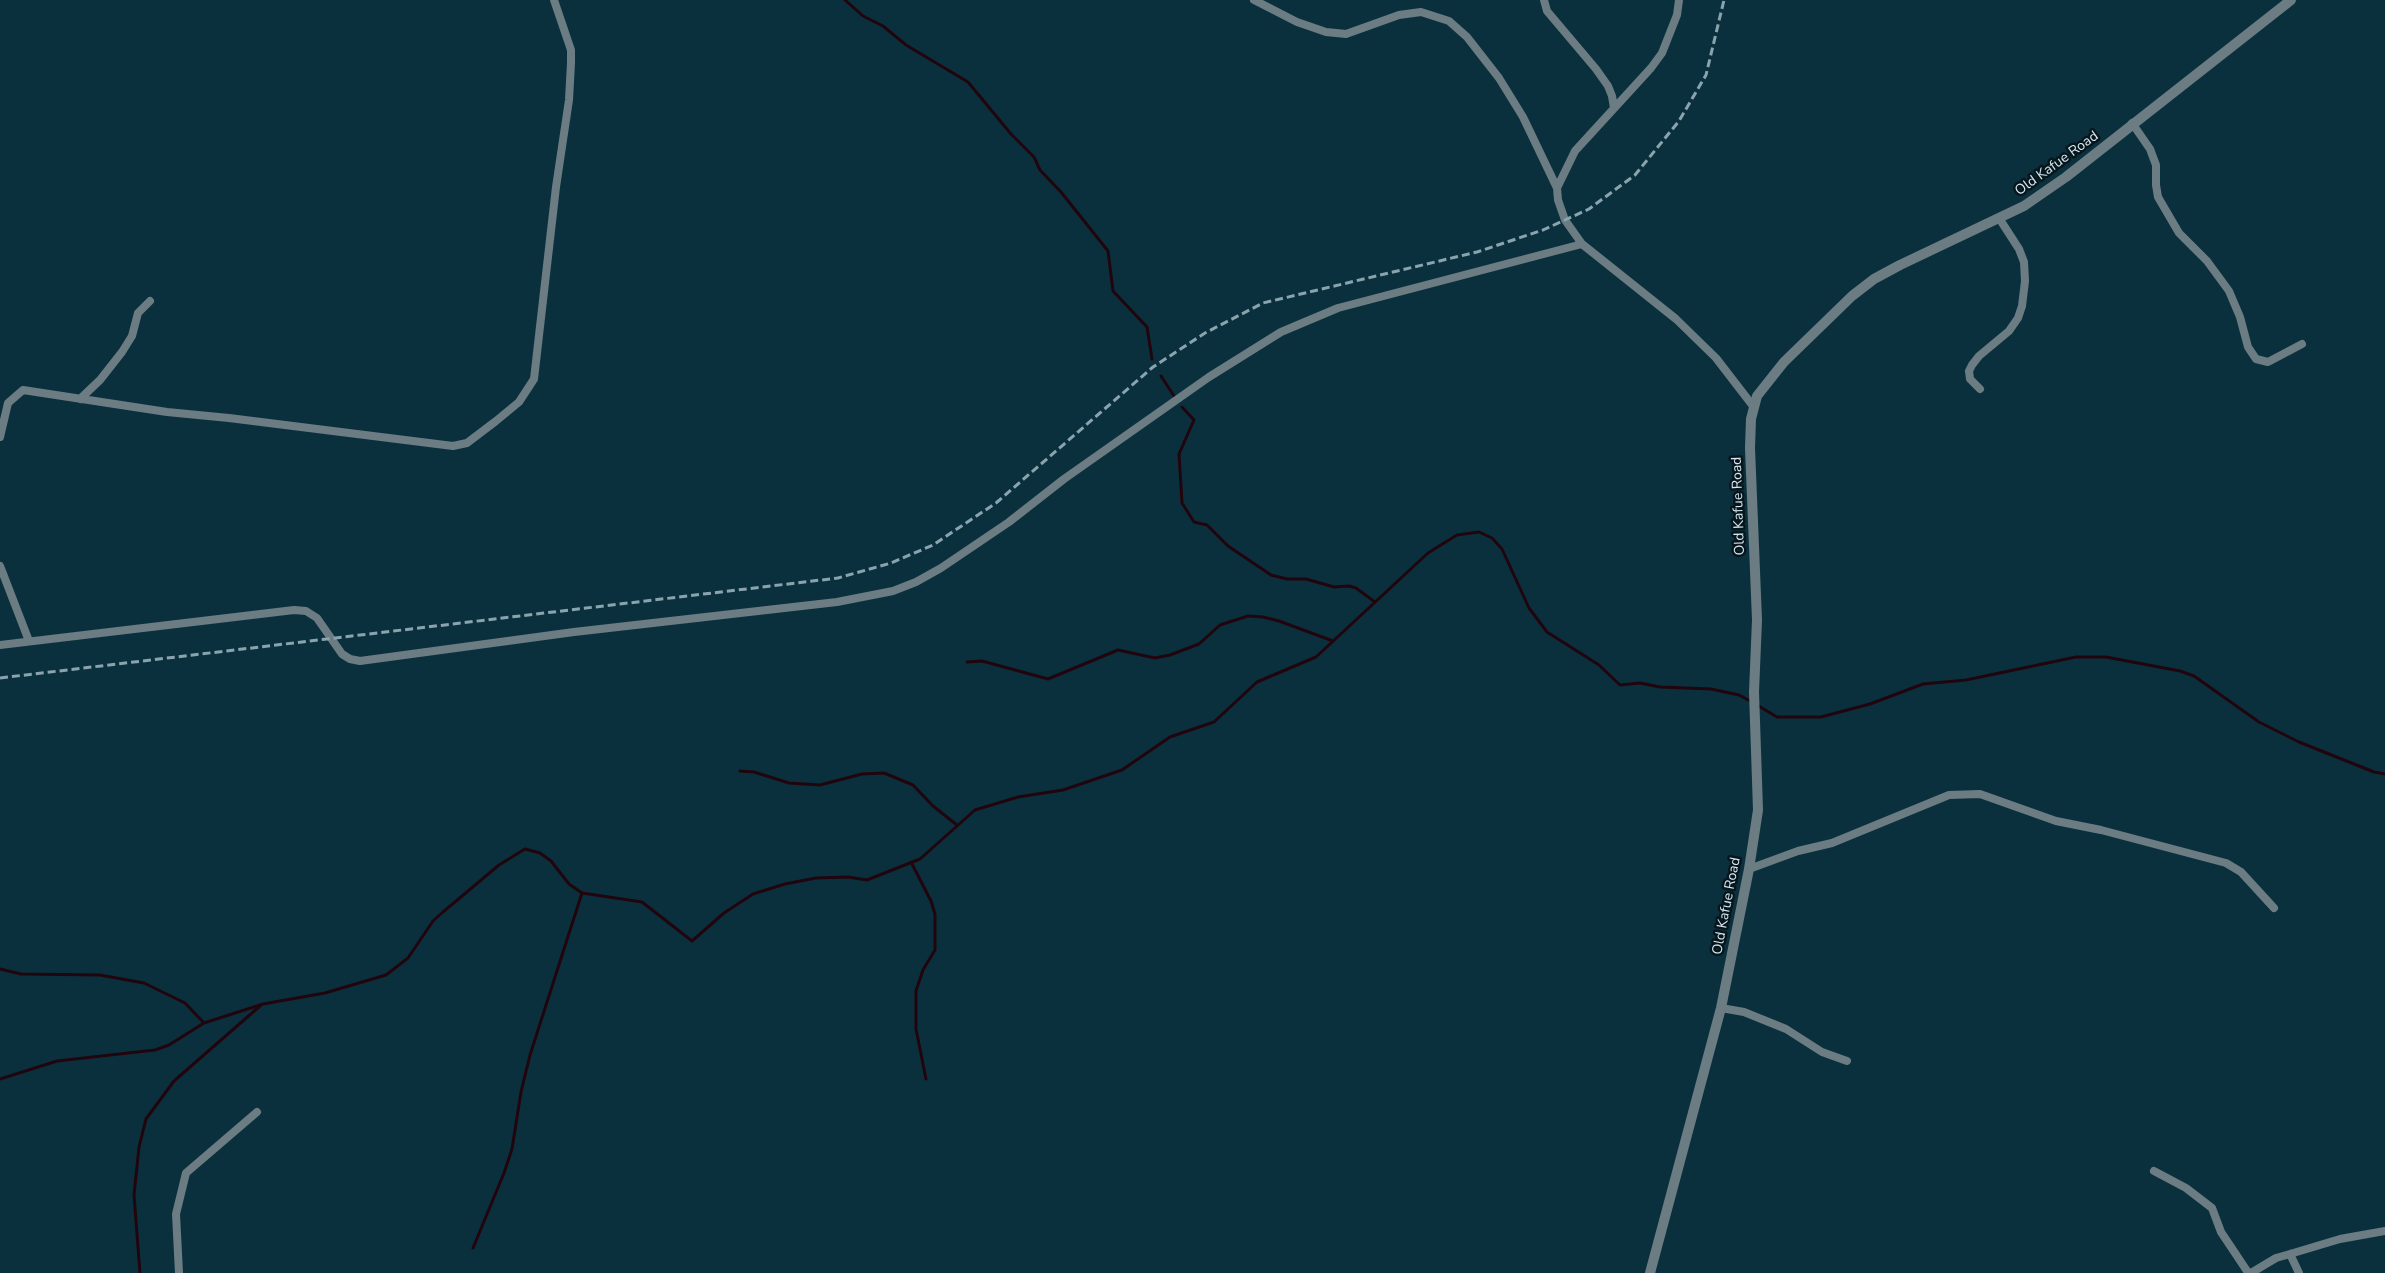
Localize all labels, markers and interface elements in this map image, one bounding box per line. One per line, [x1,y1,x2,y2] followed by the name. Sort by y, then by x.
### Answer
[2012,128,2102,200] street label: Old Kafue Road
[1729,456,1749,556] street label: Old Kafue Road
[1709,856,1745,956] street label: Old Kafue Road

